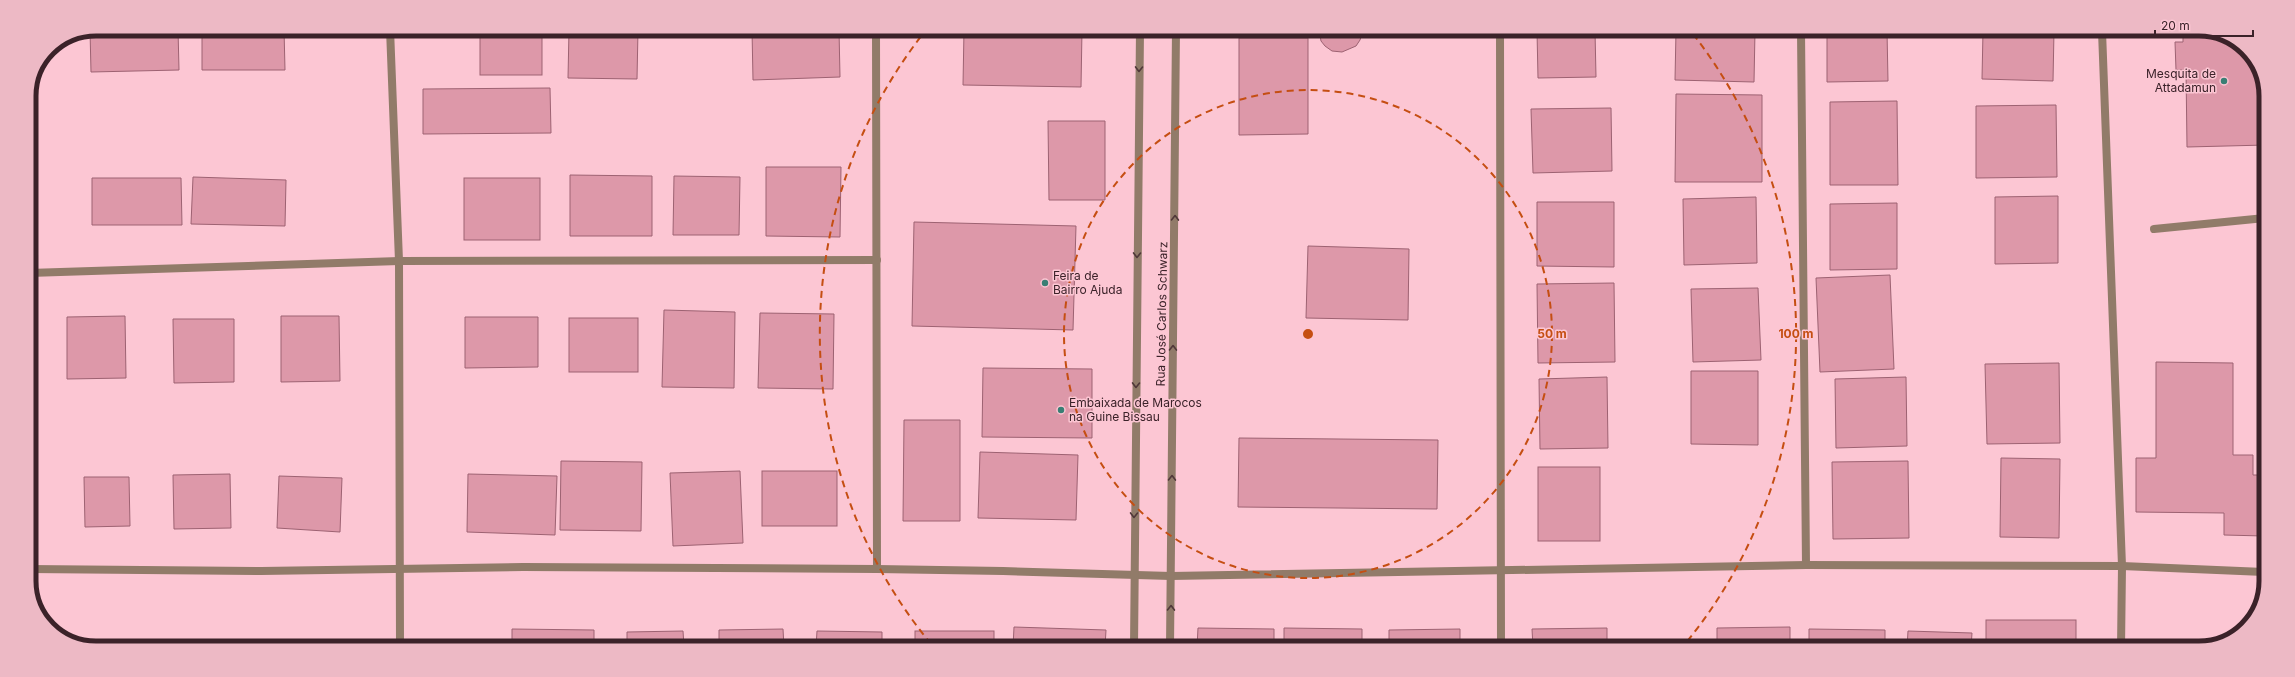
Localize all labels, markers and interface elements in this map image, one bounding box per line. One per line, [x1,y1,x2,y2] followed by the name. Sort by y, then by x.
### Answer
[2155,12,2253,38] scale bar
[2161,18,2190,33] text: 20 m
[1135,66,1143,72] one-way arrow
[2146,66,2216,95] place label: Mesquita de Attadamun
[2219,76,2229,86] marker: Mesquita de Attadamun
[1171,215,1179,221] one-way arrow
[1153,241,1170,387] street label: Rua José Carlos Schwarz
[1133,252,1141,258] one-way arrow
[1053,268,1122,297] place label: Feira de Bairro Ajuda
[1040,278,1050,288] marker: Feira de Bairro Ajuda
[1537,326,1567,341] text: 50 m
[1778,326,1814,341] text: 100 m
[1301,327,1315,341] centre of rings
[1169,345,1177,351] one-way arrow
[1132,382,1140,388] one-way arrow
[1069,395,1202,424] place label: Embaixada de Marocos na Guine Bissau
[1056,405,1066,415] marker: Embaixada de Marocos na Guine Bissau
[1168,475,1176,481] one-way arrow
[1130,512,1138,518] one-way arrow
[1166,605,1175,611] one-way arrow

